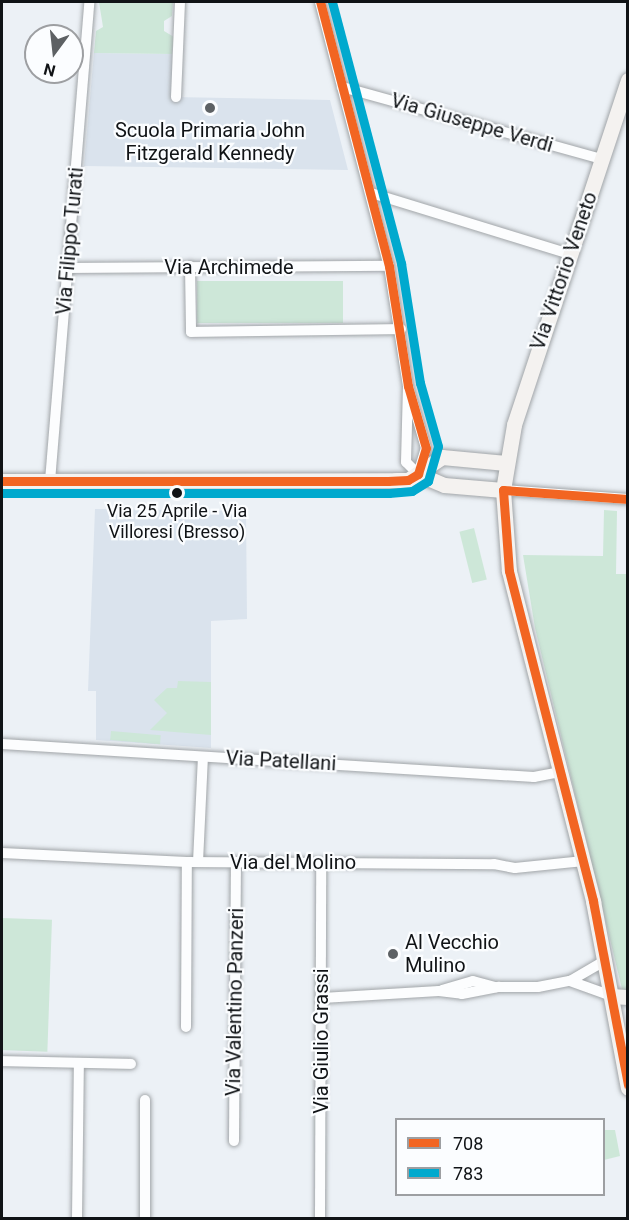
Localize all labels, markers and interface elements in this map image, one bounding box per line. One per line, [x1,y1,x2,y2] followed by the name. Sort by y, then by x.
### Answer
[24,24,84,84] north arrow
[42,59,58,81] text: N
[388,88,556,158] street label: Via Giuseppe Verdi
[203,101,217,115] marker: Scuola Primaria John Fitzgerald Kennedy
[115,118,305,165] place label: Scuola Primaria John Fitzgerald Kennedy
[52,166,88,316] street label: Via Filippo Turati
[526,189,602,353] street label: Via Vittorio Veneto
[164,255,294,279] street label: Via Archimede
[171,487,183,499] marker: Via 25 Aprile - Via Villoresi (Bresso)
[107,501,247,544] place label: Via 25 Aprile - Via Villoresi (Bresso)
[225,746,337,776] street label: Via Patellani
[230,850,356,874] street label: Via del Molino
[221,908,249,1096] street label: Via Valentino Panzeri
[405,930,499,977] place label: Al Vecchio Mulino
[386,947,400,961] marker: Al Vecchio Mulino
[309,968,333,1114] street label: Via Giulio Grassi
[395,1118,605,1196] legend
[453,1133,483,1154] text: 708
[453,1163,483,1184] text: 783

